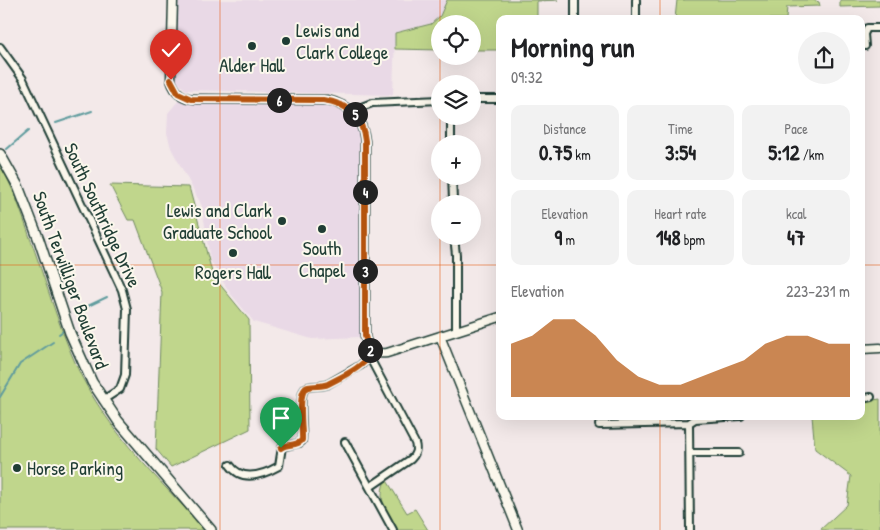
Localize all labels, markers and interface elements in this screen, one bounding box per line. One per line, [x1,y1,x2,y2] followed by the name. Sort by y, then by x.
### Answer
[431,15,481,245] map controls
[431,15,481,65] button: locate
[296,17,389,65] place label: Lewis and Clark College
[511,28,635,66] text: Morning run
[150,29,192,80] pin
[798,32,850,84] button: share
[280,35,292,47] marker: Lewis and Clark College
[157,36,185,64] icon: check
[246,40,258,52] marker: Alder Hall
[219,52,286,78] place label: Alder Hall
[511,66,542,88] text: 09:32
[431,75,481,125] button: layers
[266,88,292,112] pin: 6
[277,91,282,110] text: 6
[342,102,368,126] pin: 5
[353,105,358,124] text: 5
[543,119,586,138] text: Distance
[668,119,693,138] text: Time
[785,119,808,138] text: Pace
[431,135,481,185] button: +
[539,138,572,167] text: 0.75
[665,138,696,167] text: 3:54
[768,138,800,167] text: 5:12
[58,139,148,292] street label: South Southridge Drive
[572,145,591,164] text: km
[800,145,824,164] text: /km
[352,180,378,204] pin: 4
[363,183,368,202] text: 4
[27,188,115,373] street label: South Terwilliger Boulevard
[431,195,481,245] button: −
[163,197,273,245] place label: Lewis and Clark Graduate School
[542,204,588,223] text: Elevation
[654,204,707,223] text: Heart rate
[786,204,806,223] text: kcal
[276,215,288,227] marker: Lewis and Clark Graduate School
[316,223,328,235] marker: South Chapel
[555,223,562,252] text: 9
[656,223,681,252] text: 148
[787,223,805,252] text: 47
[562,230,575,249] text: m
[681,230,705,249] text: bpm
[299,235,346,283] place label: South Chapel
[227,247,239,259] marker: Rogers Hall
[352,258,378,284] pin: 3
[195,259,272,285] place label: Rogers Hall
[362,262,369,281] text: 3
[511,280,564,302] text: Elevation
[786,280,850,302] text: 223–231 m
[358,338,382,362] pin: 2
[367,341,374,360] text: 2
[260,397,302,448] pin
[267,404,295,432] icon: arrive
[27,455,123,481] place label: Horse Parking
[11,462,23,474] marker: Horse Parking

